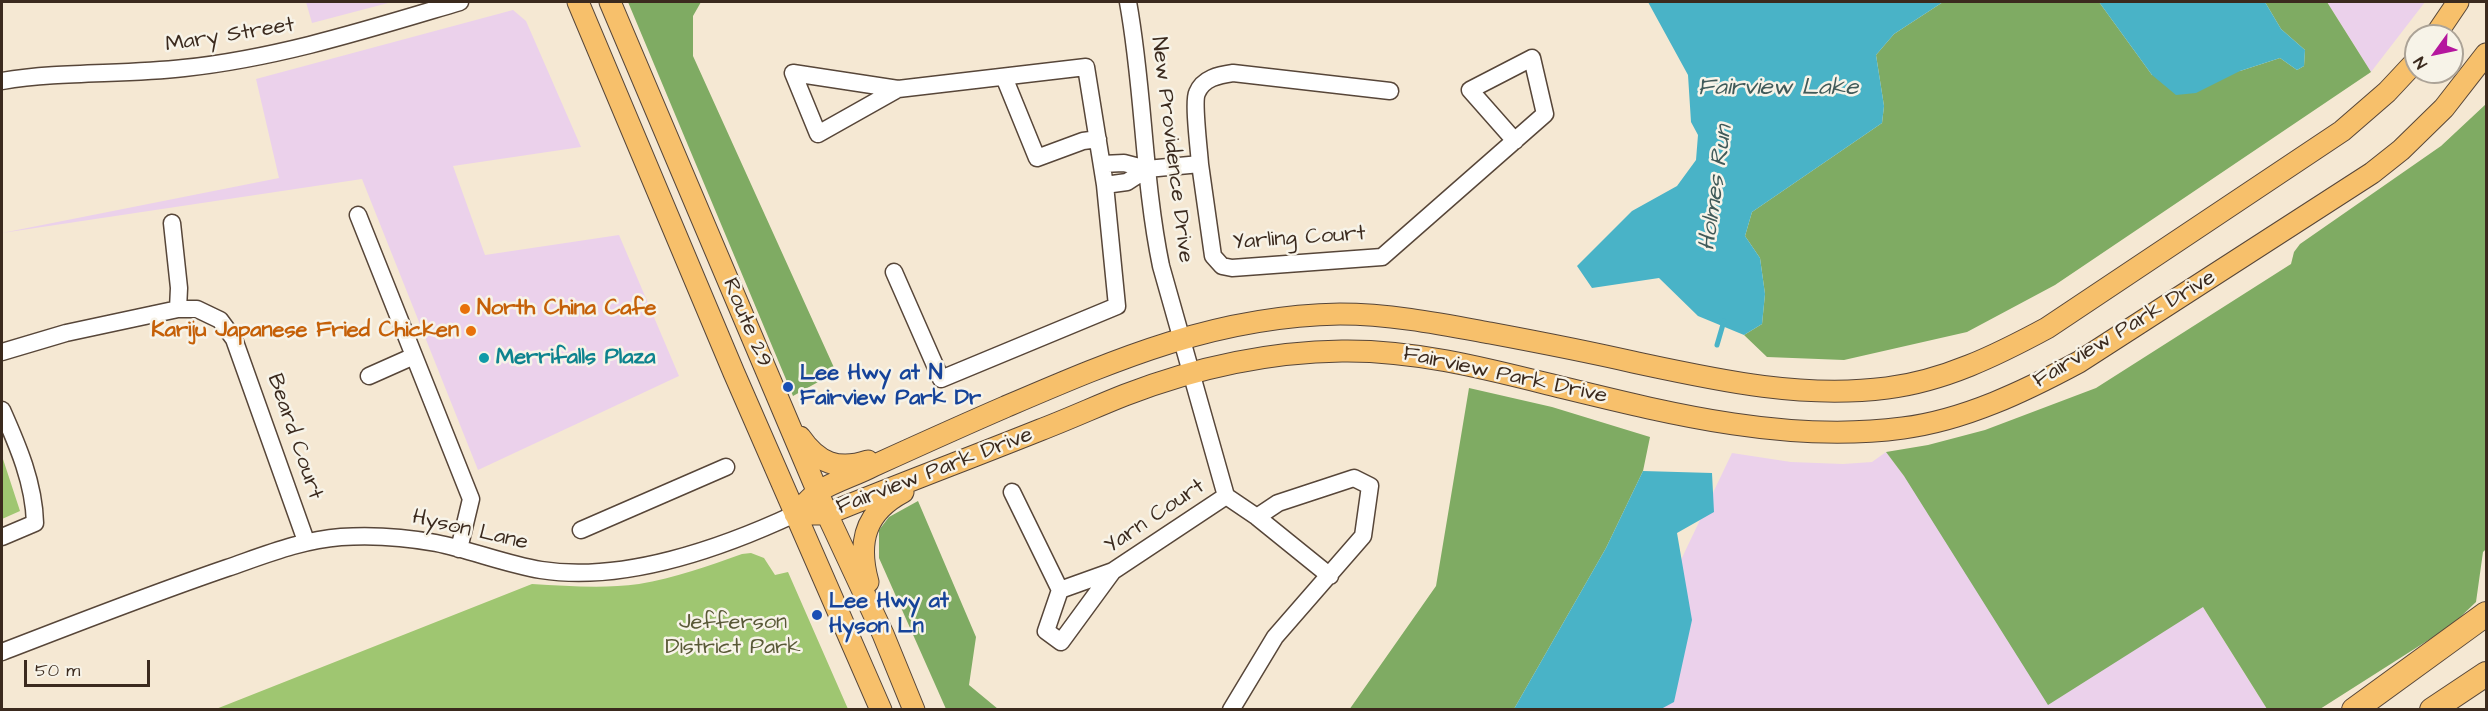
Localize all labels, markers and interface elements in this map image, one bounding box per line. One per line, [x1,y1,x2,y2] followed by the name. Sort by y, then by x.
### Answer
[164,13,296,59] street label: Mary Street
[2404,24,2464,84] north arrow
[1144,36,1198,264] street label: New Providence Drive
[2409,53,2433,73] text: N
[1698,75,1858,103] water label: Fairview Lake
[1694,123,1740,253] water label: Holmes Run
[1232,221,1366,257] street label: Yarling Court
[2029,265,2221,395] street label: Fairview Park Drive
[715,275,777,371] street label: Route 29
[477,296,656,322] place label: North China Cafe
[458,302,472,316] marker: North China Cafe
[151,318,459,344] place label: Kariju Japanese Fried Chicken
[464,324,478,338] marker: Kariju Japanese Fried Chicken
[1401,341,1609,411] street label: Fairview Park Drive
[496,345,656,371] place label: Merrifalls Plaza
[477,351,491,365] marker: Merrifalls Plaza
[800,361,981,412] place label: Lee Hwy at N Fairview Park Dr
[260,371,328,503] street label: Beard Court
[781,380,795,394] marker: Lee Hwy at N Fairview Park Dr
[833,422,1037,522] street label: Fairview Park Drive
[1100,474,1210,560] street label: Yarn Court
[410,505,530,557] street label: Hyson Lane
[829,589,949,640] place label: Lee Hwy at Hyson Ln
[810,608,824,622] marker: Lee Hwy at Hyson Ln
[665,610,801,662] park label: Jefferson District Park
[27,648,153,686] scale bar
[35,658,80,683] text: 50 m

